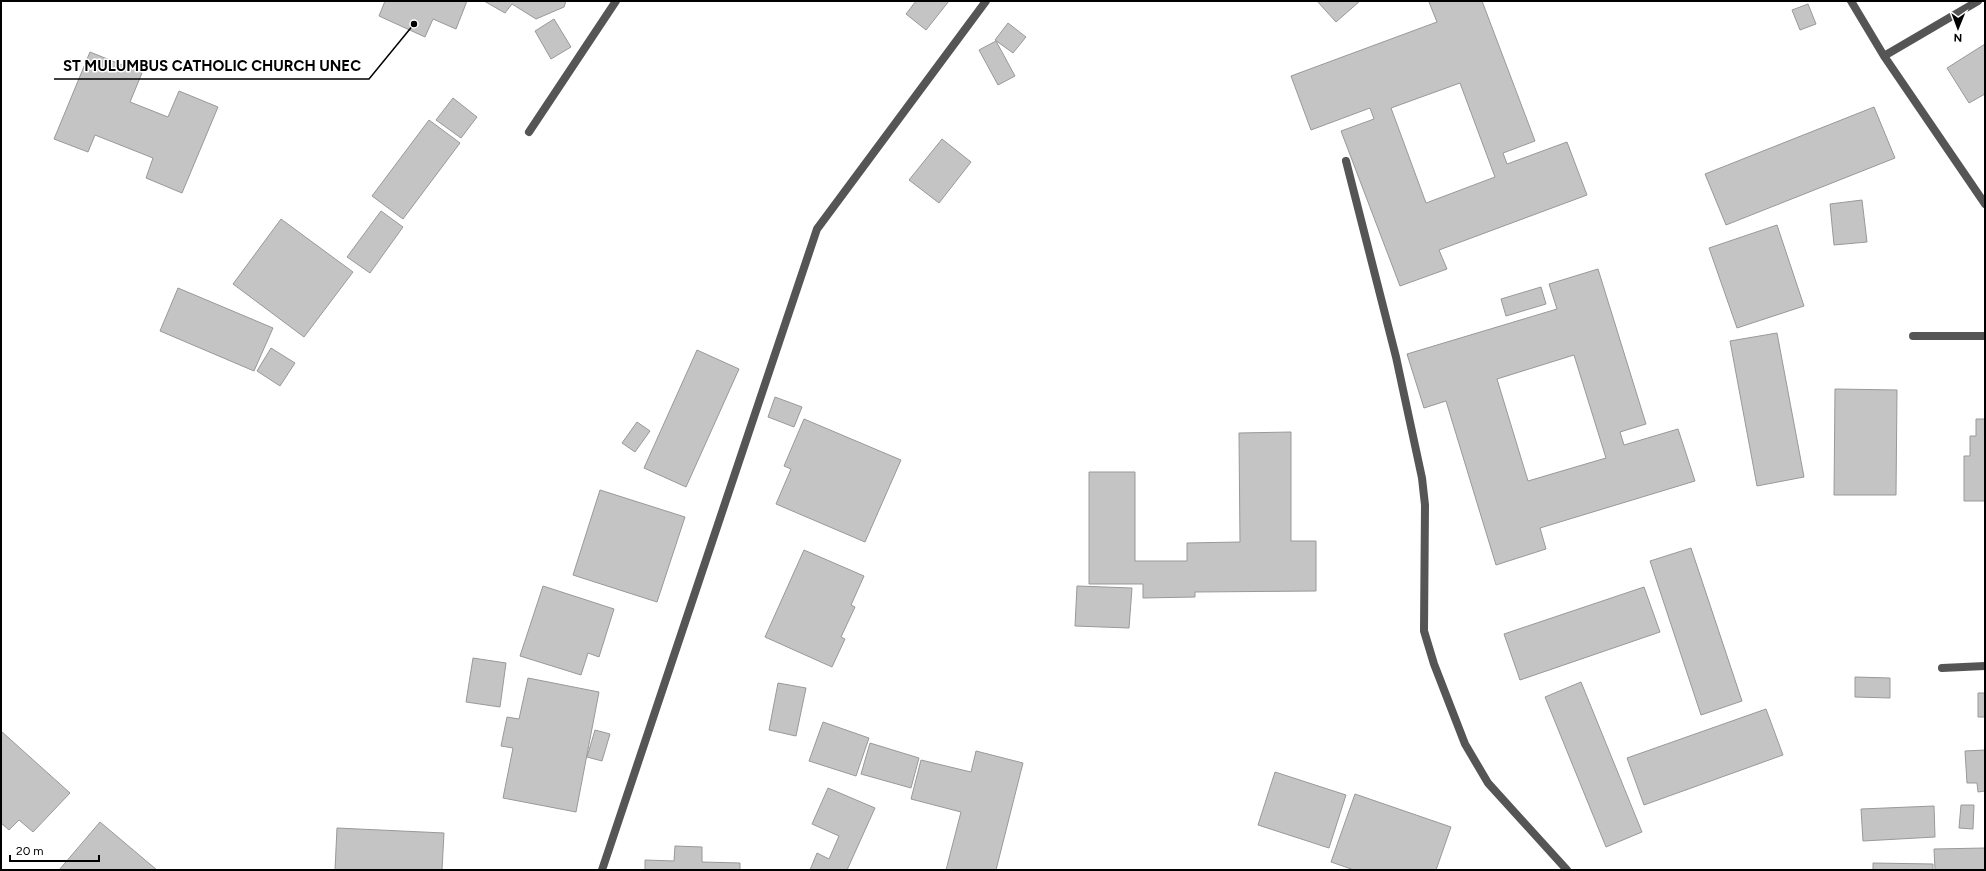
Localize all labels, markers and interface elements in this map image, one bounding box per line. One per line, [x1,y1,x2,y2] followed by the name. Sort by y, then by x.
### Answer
[1938,8,1978,48] north arrow
[1953,31,1962,44] text: N
[54,52,369,79] callout: ST MULUMBUS CATHOLIC CHURCH UNEC
[63,57,361,75] text: ST MULUMBUS CATHOLIC CHURCH UNEC
[10,837,99,863] scale bar
[16,844,44,858] text: 20 m

